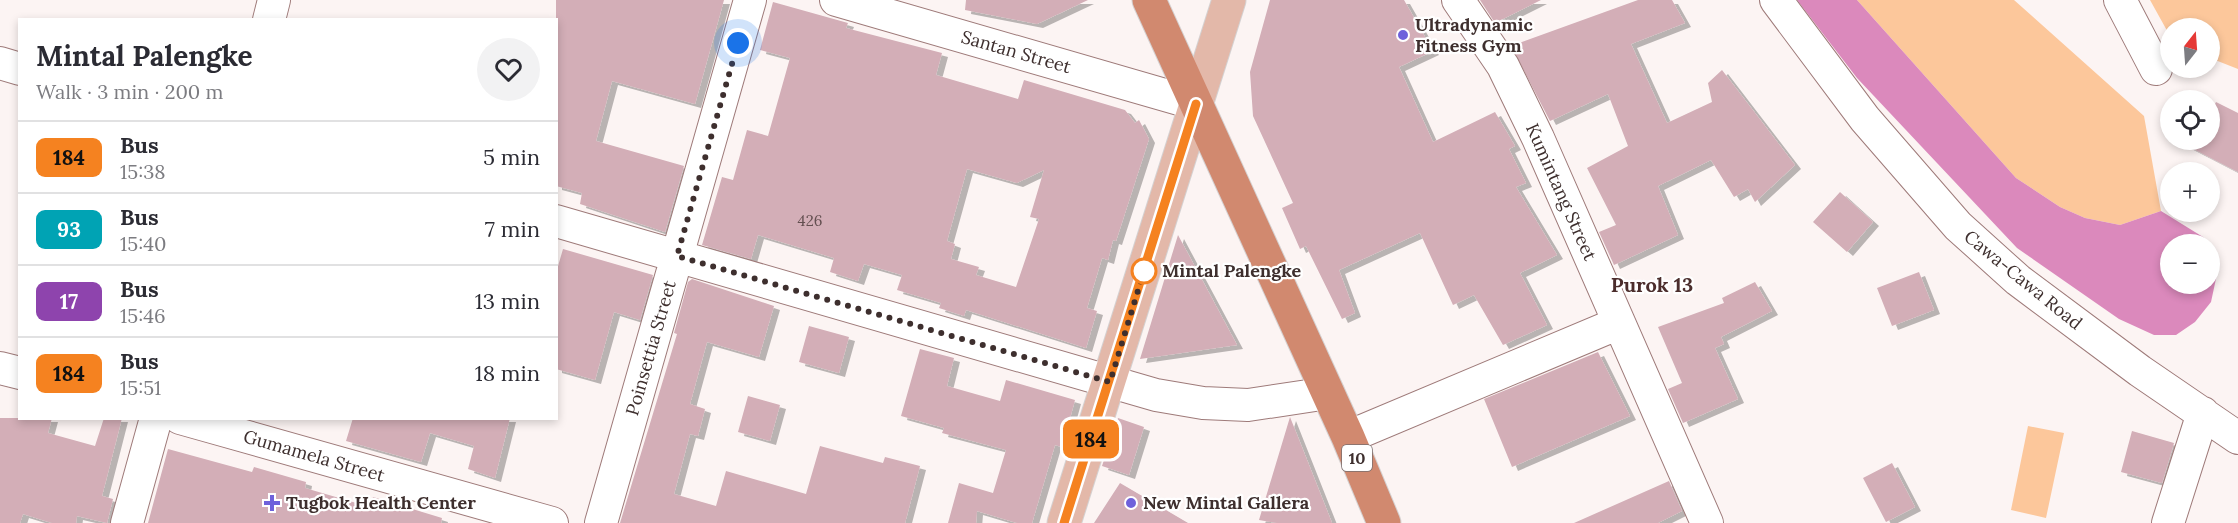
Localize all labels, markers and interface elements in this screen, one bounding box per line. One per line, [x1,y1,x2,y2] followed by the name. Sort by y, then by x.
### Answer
[1415,13,1534,57] place label: Ultradynamic Fitness Gym
[2160,18,2220,78] north arrow
[2160,18,2220,294] map controls
[959,25,1074,78] street label: Santan Street
[723,28,753,58] your location
[1396,28,1410,42] marker: Ultradynamic Fitness Gym
[36,38,253,74] text: Mintal Palengke
[477,38,540,101] button: heart
[36,79,223,104] text: Walk · 3 min · 200 m
[2160,90,2220,150] button: locate
[1521,120,1602,264] street label: Kumintang Street
[120,131,159,159] text: Bus
[483,143,540,171] text: 5 min
[53,144,85,171] text: 184
[120,159,166,184] text: 15:38
[2160,162,2220,222] button: +
[120,203,159,231] text: Bus
[798,211,822,230] house number: 426
[485,215,540,243] text: 7 min
[57,216,81,243] text: 93
[1960,225,2087,334] street label: Cawa-Cawa Road
[120,231,166,256] text: 15:40
[2160,234,2220,294] button: −
[1131,258,1157,284] marker: Mintal Palengke
[1162,259,1302,282] place label: Mintal Palengke
[1611,272,1693,297] district label: Purok 13
[120,275,159,303] text: Bus
[620,278,681,418] street label: Poinsettia Street
[475,287,540,315] text: 13 min
[60,288,78,315] text: 17
[120,303,166,328] text: 15:46
[120,347,159,375] text: Bus
[475,359,540,387] text: 18 min
[53,360,85,387] text: 184
[120,375,161,400] text: 15:51
[1056,420,1126,458] line badge: 184
[241,424,387,487] street label: Gumamela Street
[1075,426,1107,453] text: 184
[1342,445,1372,471] road number: 10
[286,491,476,514] place label: Tugbok Health Center
[1143,491,1310,514] place label: New Mintal Gallera
[263,494,281,512] marker: Tugbok Health Center
[1124,496,1138,510] marker: New Mintal Gallera

